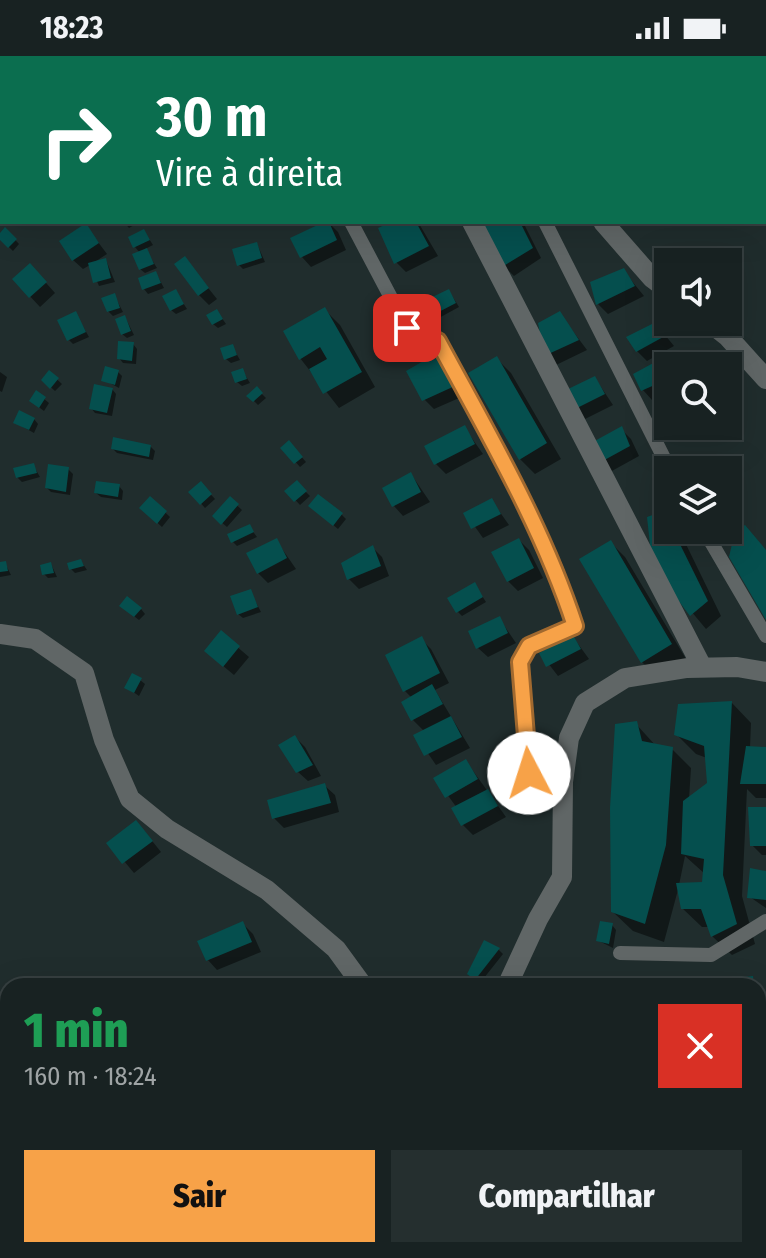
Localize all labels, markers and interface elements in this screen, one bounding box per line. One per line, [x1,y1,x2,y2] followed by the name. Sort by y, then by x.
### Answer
[40,10,103,46] text: 18:23
[156,84,267,151] text: 30 m
[24,88,128,192] icon: right
[156,152,343,196] text: Vire à direita
[654,248,742,544] map controls
[654,248,742,336] button: sound
[373,294,441,362] pin
[385,306,429,350] icon: arrive
[654,352,742,440] button: search
[654,456,742,544] button: layers
[487,731,571,815] position arrow
[24,1002,128,1060] text: 1 min
[658,1004,742,1088] button: close
[24,1061,157,1092] text: 160 m · 18:24
[24,1150,375,1242] button: Sair
[391,1150,742,1242] button: Compartilhar

